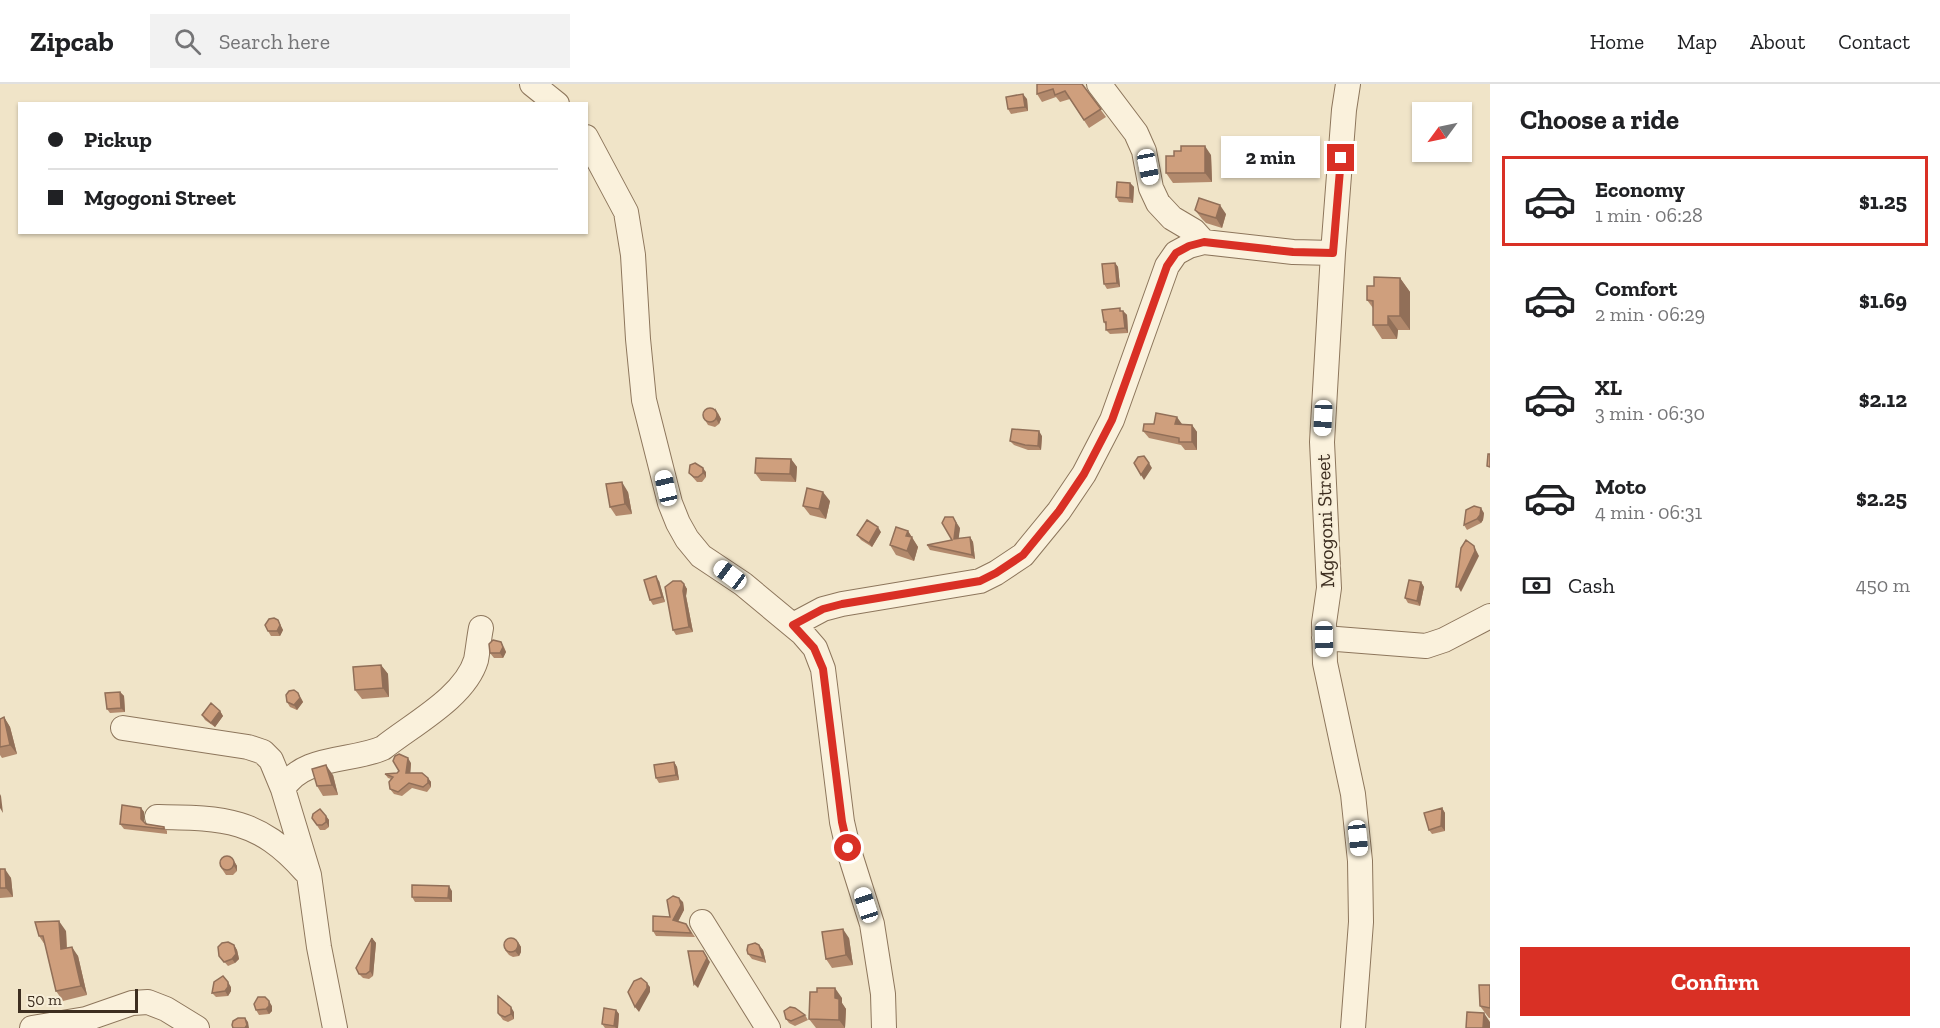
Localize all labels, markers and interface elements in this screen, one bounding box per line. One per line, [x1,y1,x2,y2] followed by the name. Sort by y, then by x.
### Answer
[150,14,570,68] search box
[30,25,114,58] text: Zipcab
[171,25,204,58] icon: search
[219,28,330,55] text: Search here
[1590,29,1644,54] text: Home
[1677,29,1717,54] text: Map
[1750,29,1805,54] text: About
[1838,29,1910,54] text: Contact
[1412,102,1472,162] north arrow
[1412,102,1472,162] map controls
[1520,104,1679,136] text: Choose a ride
[84,126,152,153] text: Pickup
[1221,137,1320,179] callout: 2 min
[1327,144,1354,171] route end
[1246,145,1295,169] text: 2 min
[1136,148,1160,186] car
[1523,174,1577,228] icon: car
[1595,176,1685,203] text: Economy
[84,184,236,211] text: Mgogoni Street
[1859,188,1907,215] text: $1.25
[1595,203,1703,227] text: 1 min · 06:28
[1523,273,1577,327] icon: car
[1595,275,1677,302] text: Comfort
[1859,287,1907,314] text: $1.69
[1595,302,1705,326] text: 2 min · 06:29
[1523,372,1577,426] icon: car
[1595,374,1622,401] text: XL
[1859,386,1907,413] text: $2.12
[1313,400,1333,436] car
[1595,401,1705,425] text: 3 min · 06:30
[1311,453,1339,588] street label: Mgogoni Street
[653,468,679,508] car
[1523,471,1577,525] icon: car
[1595,473,1646,500] text: Moto
[1856,485,1907,512] text: $2.25
[1595,500,1702,524] text: 4 min · 06:31
[710,557,750,593] car
[1520,569,1553,602] icon: cash
[1568,572,1615,599] text: Cash
[1856,573,1910,597] text: 450 m
[1315,621,1333,657] car
[1347,819,1369,857] car
[834,834,861,861] route start
[852,885,880,925] car
[1520,947,1910,1016] button: Confirm
[18,986,138,1014] scale bar
[27,990,62,1009] text: 50 m

